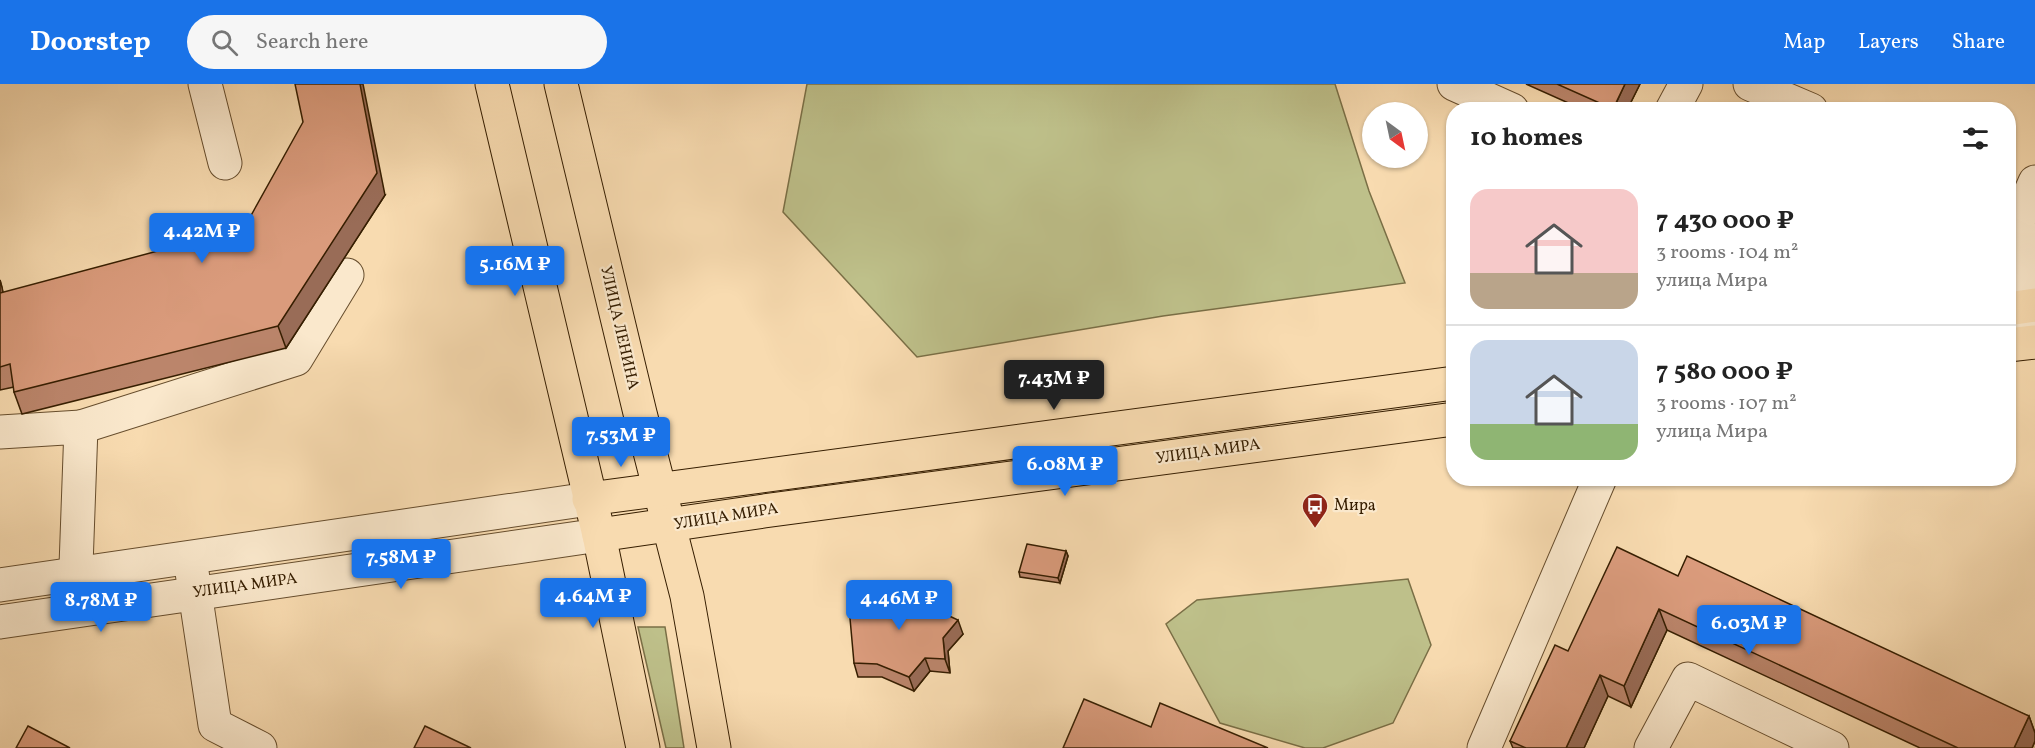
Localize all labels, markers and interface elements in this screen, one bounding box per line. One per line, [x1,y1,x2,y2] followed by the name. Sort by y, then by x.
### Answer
[187,15,607,69] search box
[30,23,151,62] text: Doorstep
[208,26,241,59] icon: search
[256,27,369,58] text: Search here
[1783,28,1825,57] text: Map
[1858,28,1919,57] text: Layers
[1952,28,2005,57] text: Share
[1362,102,1428,168] north arrow
[1362,102,1428,168] map controls
[1470,120,1583,156] text: 10 homes
[1959,122,1992,155] icon: filters
[1656,203,1794,239] text: 7 430 000 ₽
[147,213,257,264] pin: 4.42M ₽
[1518,213,1590,285] icon: home
[163,218,241,246] text: 4.42M ₽
[1656,239,1798,267] text: 3 rooms · 104 m²
[460,246,570,297] pin: 5.16M ₽
[479,251,551,279] text: 5.16M ₽
[594,264,644,392] street label: УЛИЦА ЛЕНИНА
[1656,267,1768,295] text: улица Мира
[1656,354,1793,390] text: 7 580 000 ₽
[999,360,1109,411] pin: 7.43M ₽
[1518,364,1590,436] icon: home
[1018,365,1090,393] text: 7.43M ₽
[1656,390,1797,418] text: 3 rooms · 107 m²
[566,417,676,468] pin: 7.53M ₽
[1656,418,1768,446] text: улица Мира
[586,422,656,450] text: 7.53M ₽
[1154,434,1262,470] street label: УЛИЦА МИРА
[1010,446,1120,497] pin: 6.08M ₽
[1027,451,1103,479] text: 6.08M ₽
[1300,491,1330,529] bus stop icon: Мира
[1334,495,1376,517] place label: Мира
[672,498,780,536] street label: УЛИЦА МИРА
[346,539,456,590] pin: 7.58M ₽
[366,544,436,572] text: 7.58M ₽
[191,568,299,604] street label: УЛИЦА МИРА
[538,578,648,629] pin: 4.64M ₽
[844,580,954,631] pin: 4.46M ₽
[46,582,156,633] pin: 8.78M ₽
[554,583,632,611] text: 4.64M ₽
[860,585,938,613] text: 4.46M ₽
[65,587,137,615] text: 8.78M ₽
[1694,605,1804,656] pin: 6.03M ₽
[1711,610,1787,638] text: 6.03M ₽

